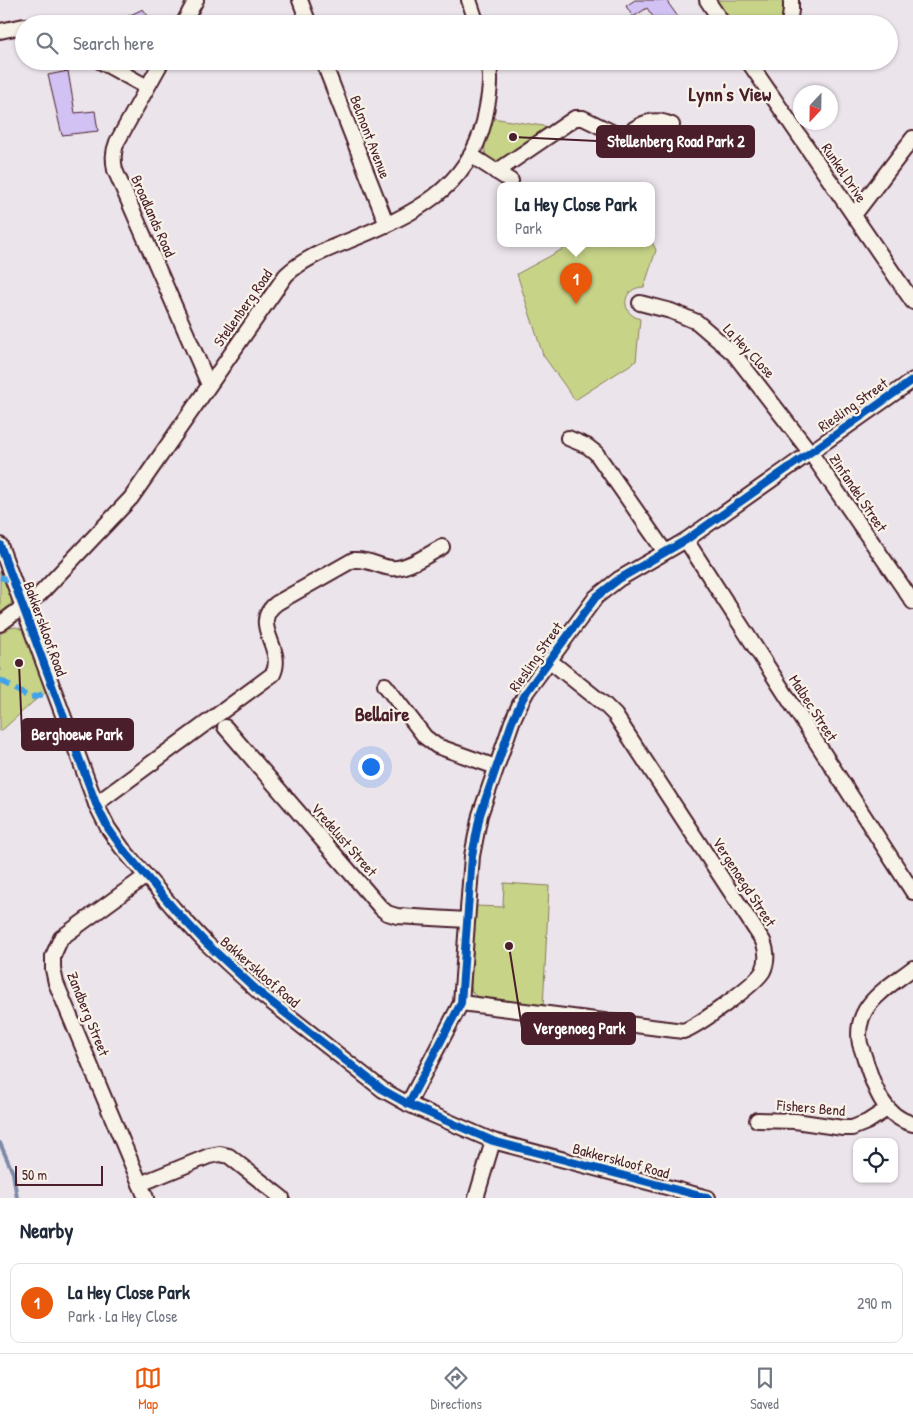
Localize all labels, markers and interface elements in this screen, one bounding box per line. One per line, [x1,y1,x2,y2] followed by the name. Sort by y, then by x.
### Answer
[15,15,898,70] search box
[33,29,61,57] icon: search
[73,30,154,56] text: Search here
[689,80,772,108] district label: Lynn's View
[793,85,838,130] north arrow
[345,92,396,181] street label: Belmont Avenue
[597,126,754,157] callout: Stellenberg Road Park 2
[607,130,745,153] text: Stellenberg Road Park 2
[817,139,872,207] street label: Runkel Drive
[126,172,181,260] street label: Broadlands Road
[497,182,655,247] popup
[515,191,637,217] text: La Hey Close Park
[515,217,542,239] text: Park
[560,263,592,304] pin: 1
[208,265,277,351] street label: Stellenberg Road
[719,319,780,383] street label: La Hey Close
[813,372,893,436] street label: Riesling Street
[825,450,893,537] street label: Zinfandel Street
[19,579,72,679] street label: Bakkerskloof Road
[504,617,568,696] street label: Riesling Street
[784,670,843,746] street label: Malbec Street
[355,700,409,727] district label: Bellaire
[22,719,133,750] callout: Berghoewe Park
[31,723,123,746] text: Berghoewe Park
[358,754,384,780] your location
[307,798,383,882] street label: Vredelust Street
[708,833,782,931] street label: Vergenoegd Street
[216,931,305,1012] street label: Bakkerskloof Road
[62,969,115,1060] street label: Zandberg Street
[522,1013,635,1044] callout: Vergenoeg Park
[533,1017,626,1040] text: Vergenoeg Park
[775,1094,846,1121] street label: Fishers Bend
[571,1138,672,1184] street label: Bakkerskloof Road
[853,1138,898,1183] map controls
[853,1138,898,1183] button: locate
[15,1163,102,1186] scale bar
[22,1165,47,1184] text: 50 m
[20,1216,73,1245] text: Nearby
[68,1279,190,1305] text: La Hey Close Park
[34,1292,40,1314] text: 1
[857,1292,892,1314] text: 290 m
[68,1305,178,1327] text: Park · La Hey Close
[134,1364,162,1413] tab: Map
[430,1364,482,1413] tab: Directions
[750,1364,779,1413] tab: Saved

